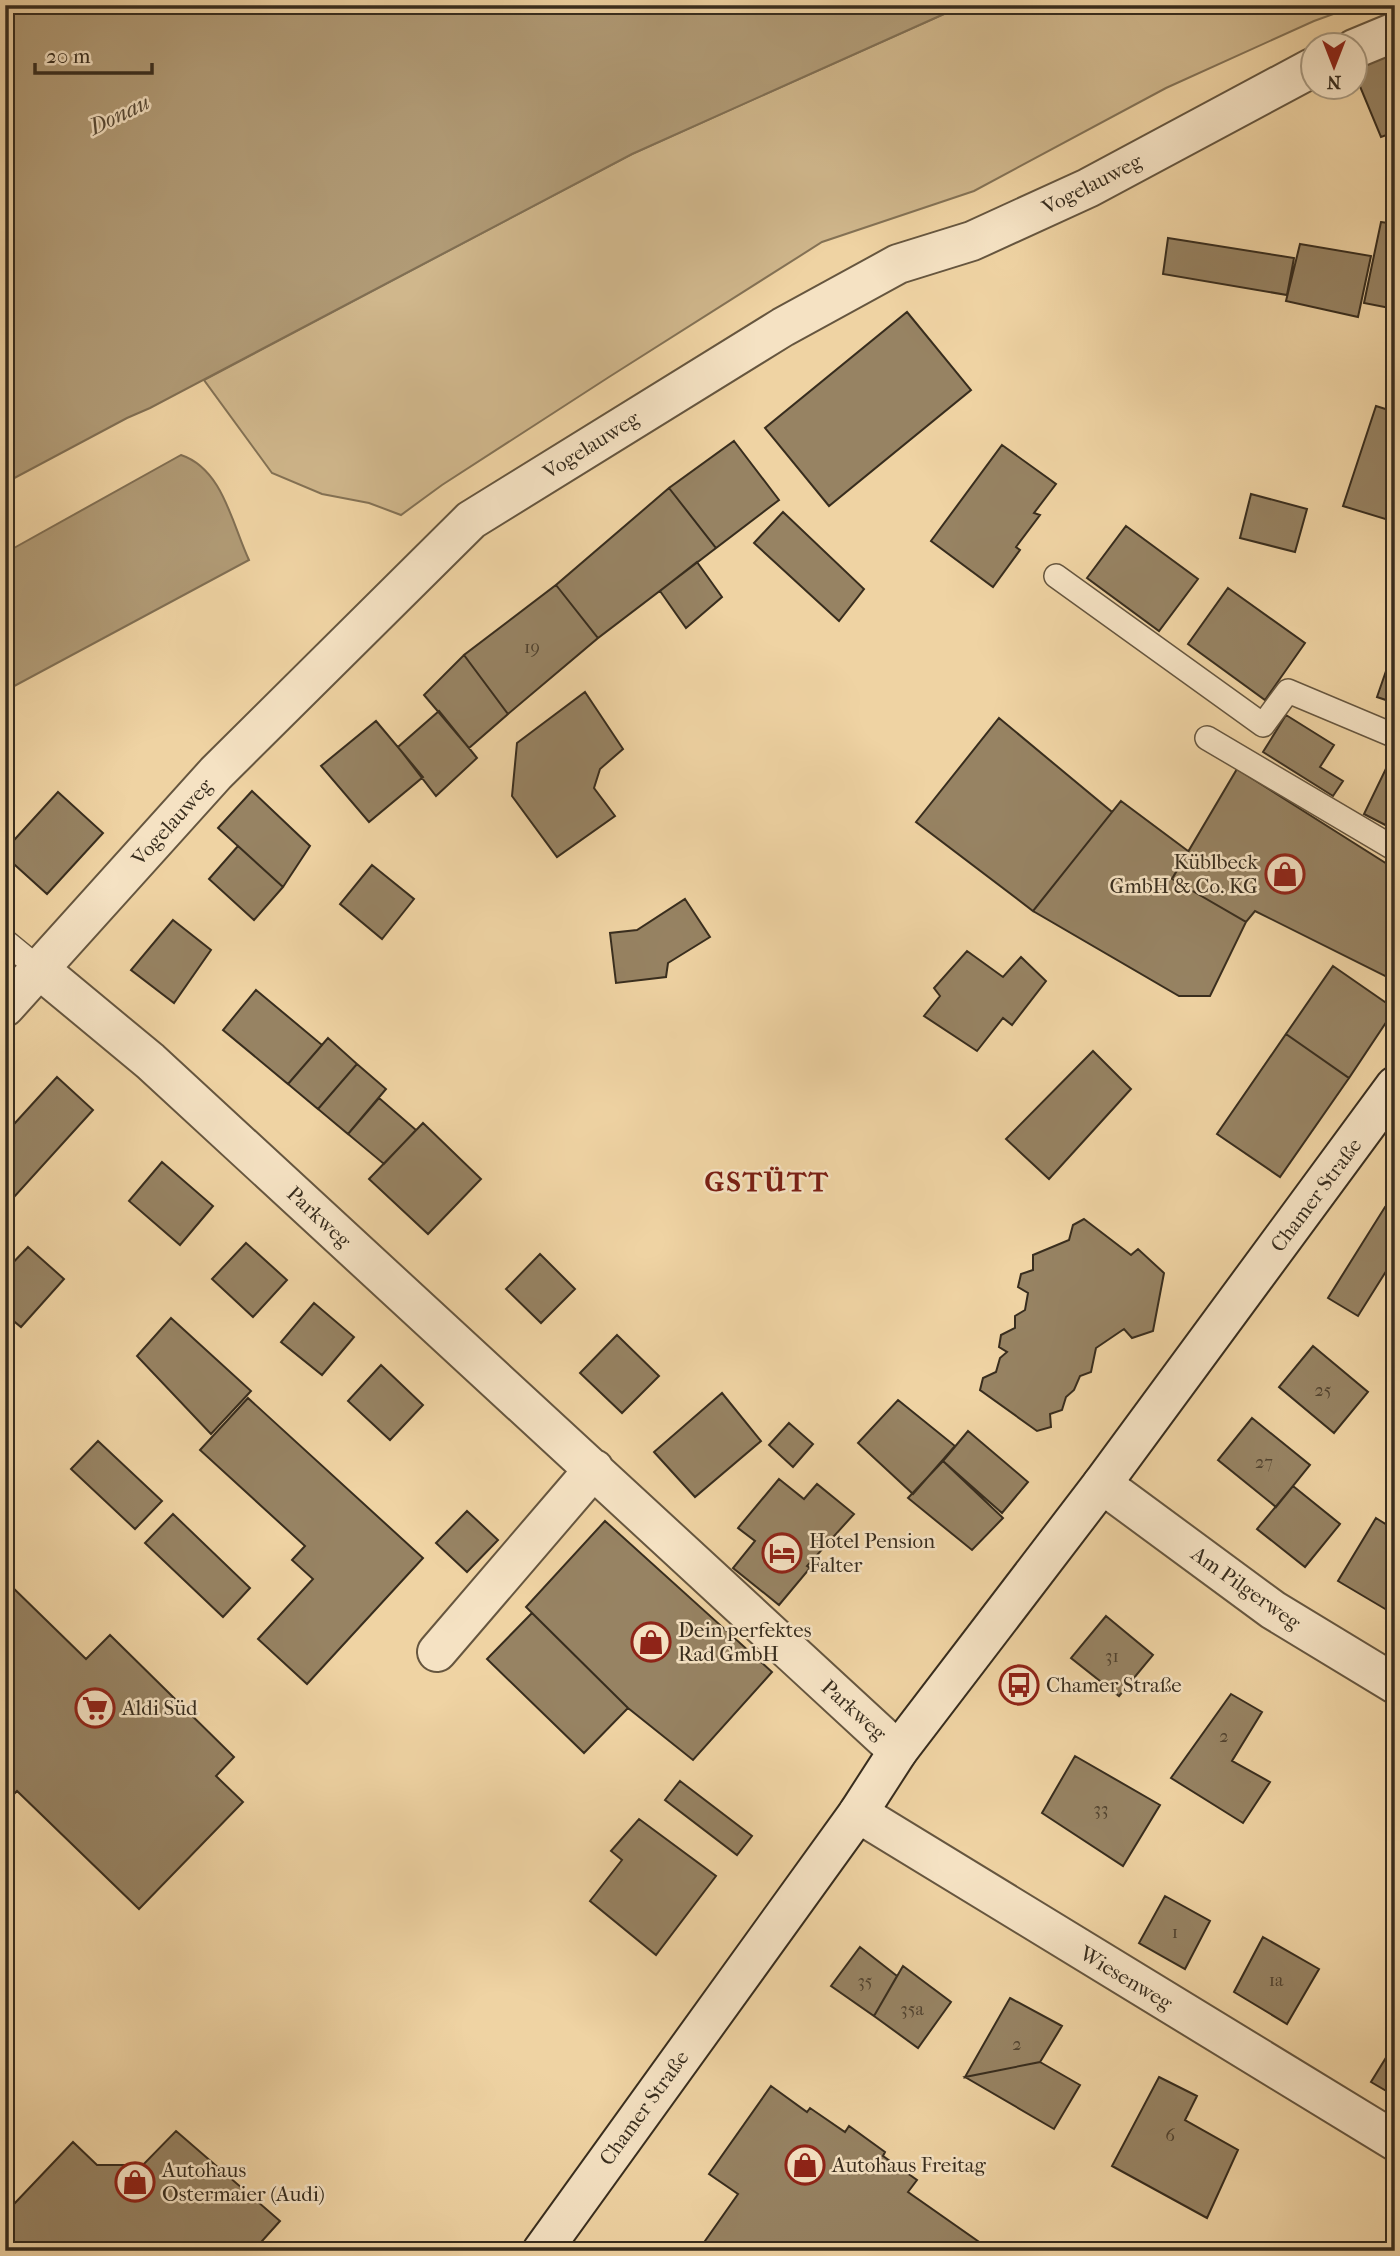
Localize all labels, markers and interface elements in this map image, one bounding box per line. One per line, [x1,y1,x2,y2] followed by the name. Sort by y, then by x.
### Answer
[35,32,152,76] scale bar
[1298,32,1368,102] north arrow
[46,44,91,68] text: 20 m
[1326,71,1341,93] text: N
[83,88,154,142] water label: Donau
[1037,148,1147,220] street label: Vogelauweg
[538,406,644,484] street label: Vogelauweg
[524,637,540,658] house number: 19
[126,773,218,871] street label: Vogelauweg
[1110,850,1258,898] place label: Küblbeck GmbH & Co. KG
[1264,853,1306,895] shop icon: Küblbeck GmbH & Co. KG
[1266,1134,1366,1256] street label: Chamer Straße
[704,1165,830,1198] district label: GSTÜTT
[282,1181,356,1253] street label: Parkweg
[1314,1380,1332,1401] house number: 25
[1255,1452,1273,1473] house number: 27
[809,1529,935,1577] place label: Hotel Pension Falter
[761,1532,803,1574] hotel icon: Hotel Pension Falter
[1186,1541,1306,1635] street label: Am Pilgerweg
[678,1618,812,1666] place label: Dein perfektes Rad GmbH
[630,1621,672,1663] shop icon: Dein perfektes Rad GmbH
[1105,1646,1119,1667] house number: 31
[998,1664,1040,1706] bus stop icon: Chamer Straße
[1046,1673,1182,1697] place label: Chamer Straße
[817,1675,892,1746] street label: Parkweg
[74,1687,116,1729] supermarket icon: Aldi Süd
[121,1696,198,1720] place label: Aldi Süd
[1219,1726,1229,1747] house number: 2
[1094,1799,1108,1820] house number: 33
[1172,1922,1178,1943] house number: 1
[1075,1941,1177,2015] street label: Wiesenweg
[1269,1970,1284,1991] house number: 1a
[857,1971,873,1992] house number: 35
[900,1999,924,2020] house number: 35a
[1012,2034,1022,2055] house number: 2
[594,2046,694,2170] street label: Chamer Straße
[1165,2125,1175,2146] house number: 6
[784,2144,826,2186] shop icon: Autohaus Freitag
[831,2153,986,2177] place label: Autohaus Freitag
[161,2158,325,2206] place label: Autohaus Ostermaier (Audi)
[114,2161,156,2203] shop icon: Autohaus Ostermaier (Audi)

